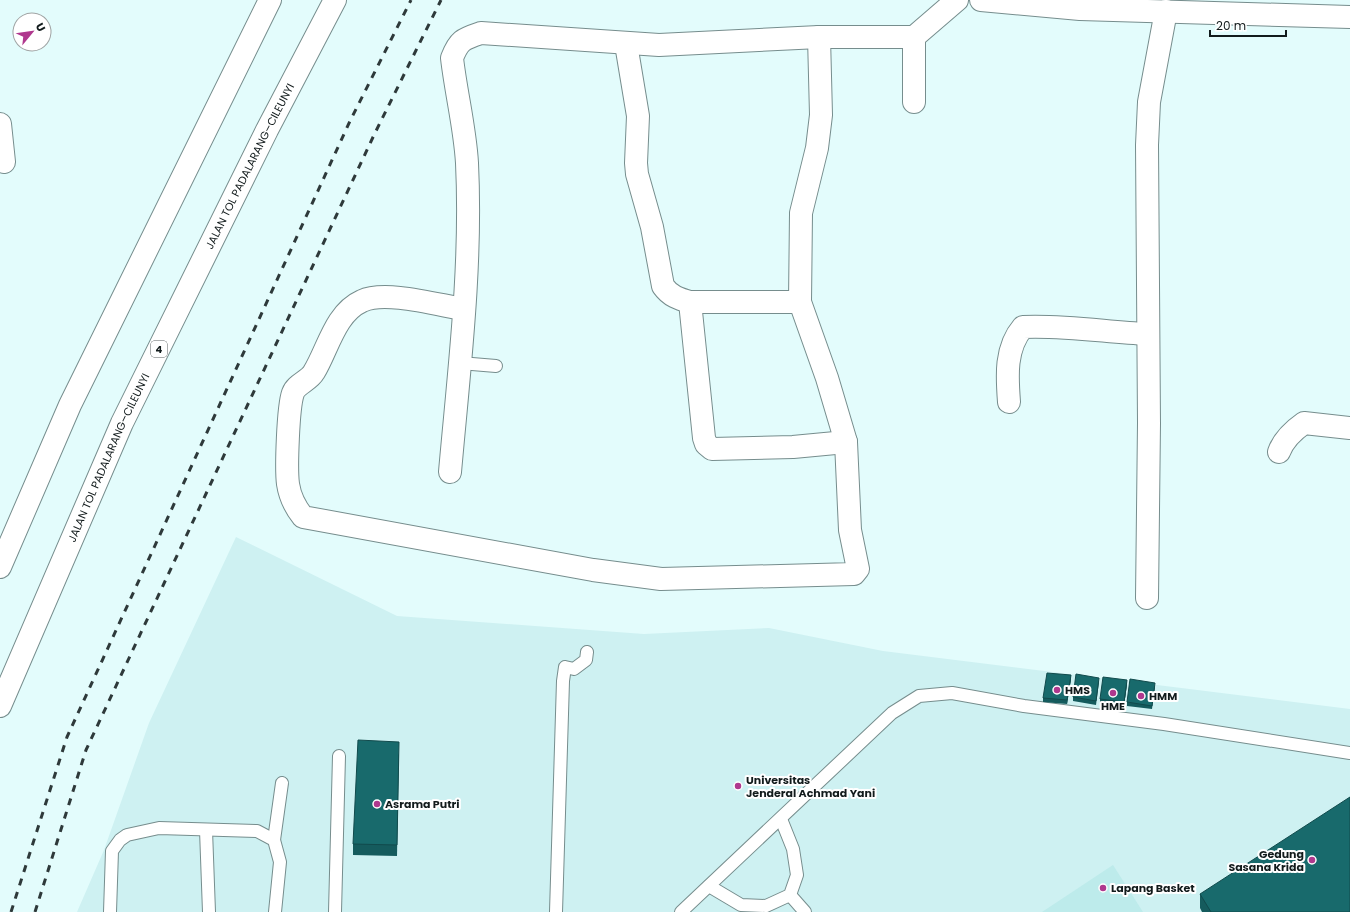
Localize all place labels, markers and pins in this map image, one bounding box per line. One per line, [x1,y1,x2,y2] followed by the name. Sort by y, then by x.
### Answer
[1065,682,1090,698] place label: HMS
[1052,685,1062,695] marker: HMS
[1108,688,1118,698] marker: HME
[1149,688,1177,704] place label: HMM
[1136,691,1146,701] marker: HMM
[1101,698,1125,714] place label: HME
[746,772,875,801] place label: Universitas Jenderal Achmad Yani
[733,781,743,791] marker: Universitas Jenderal Achmad Yani
[385,796,460,812] place label: Asrama Putri
[372,799,382,809] marker: Asrama Putri
[1228,846,1304,875] place label: Gedung Sasana Krida
[1307,855,1317,865] marker: Gedung Sasana Krida
[1111,880,1195,896] place label: Lapang Basket
[1098,883,1108,893] marker: Lapang Basket

